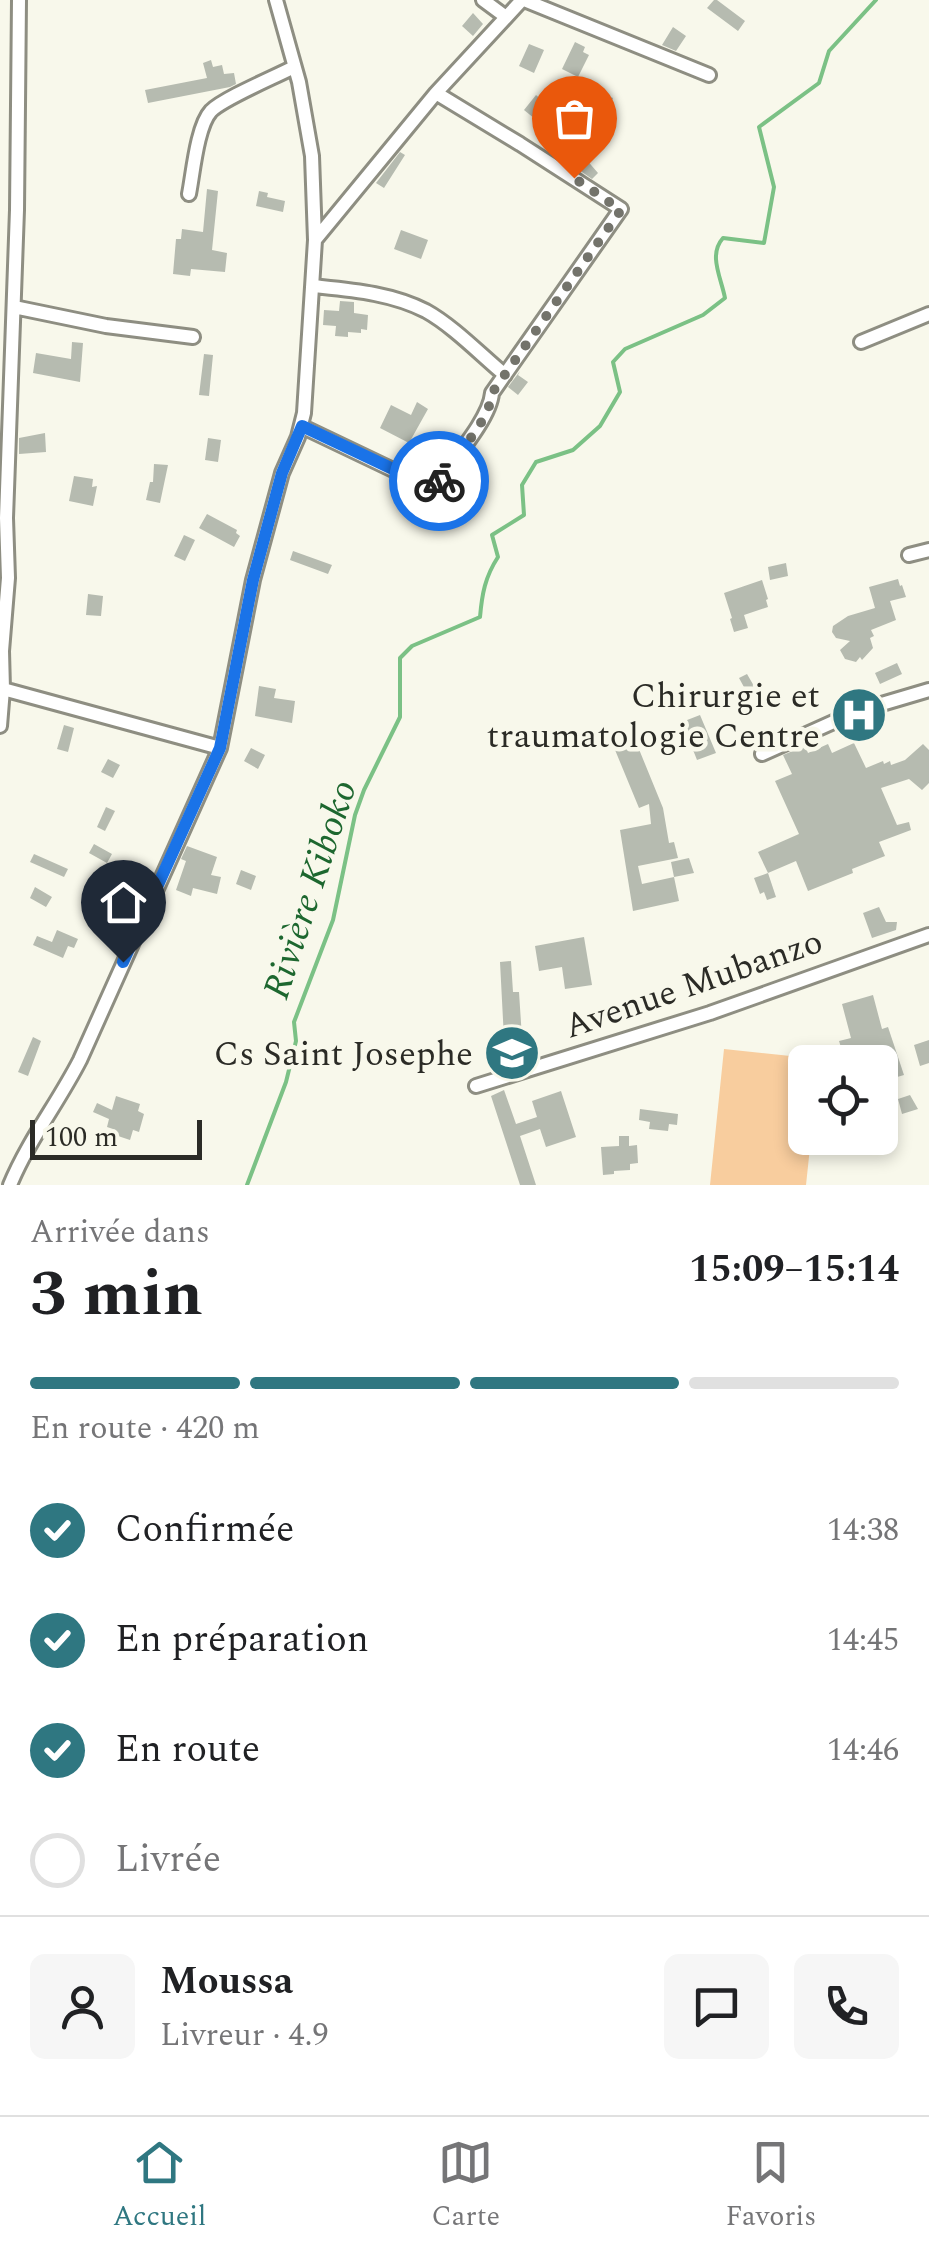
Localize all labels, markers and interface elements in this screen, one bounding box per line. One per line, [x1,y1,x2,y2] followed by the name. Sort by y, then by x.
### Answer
[532,76,617,179] pin
[547,91,602,146] icon: bag
[389,431,489,531] courier
[412,454,467,509] icon: bike
[487,670,820,763] place label: Chirurgie et traumatologie Centre
[829,685,889,745] hospital icon: Chirurgie et traumatologie Centre
[248,773,374,1007] water label: Rivière Kiboko
[81,860,166,963] pin
[96,875,151,930] icon: home
[557,915,830,1053] street label: Avenue Mubanzo
[482,1023,542,1083] school or university icon: Cs Saint Josephe
[214,1028,473,1081] place label: Cs Saint Josephe
[788,1045,898,1155] map controls
[788,1045,898,1155] button: locate
[30,1115,202,1160] scale bar
[45,1116,118,1159] text: 100 m
[30,1208,210,1257] text: Arrivée dans
[689,1241,899,1299] text: 15:09–15:14
[30,1245,203,1344] text: 3 min
[30,1404,260,1453] text: En route · 420 m
[115,1501,294,1559] text: Confirmée
[30,1503,85,1558] icon: check
[827,1506,899,1555] text: 14:38
[115,1611,369,1669] text: En préparation
[30,1613,85,1668] icon: check
[827,1616,899,1665] text: 14:45
[115,1721,260,1779] text: En route
[30,1723,85,1778] icon: check
[827,1726,899,1775] text: 14:46
[115,1831,221,1889] text: Livrée
[160,1953,293,2011] text: Moussa
[30,1954,135,2059] button: person
[664,1954,769,2059] button: chat
[794,1954,899,2059] button: phone
[160,2011,328,2060] text: Livreur · 4.9
[113,2135,206,2238] tab: Accueil
[432,2135,500,2238] tab: Carte
[725,2135,816,2238] tab: Favoris

